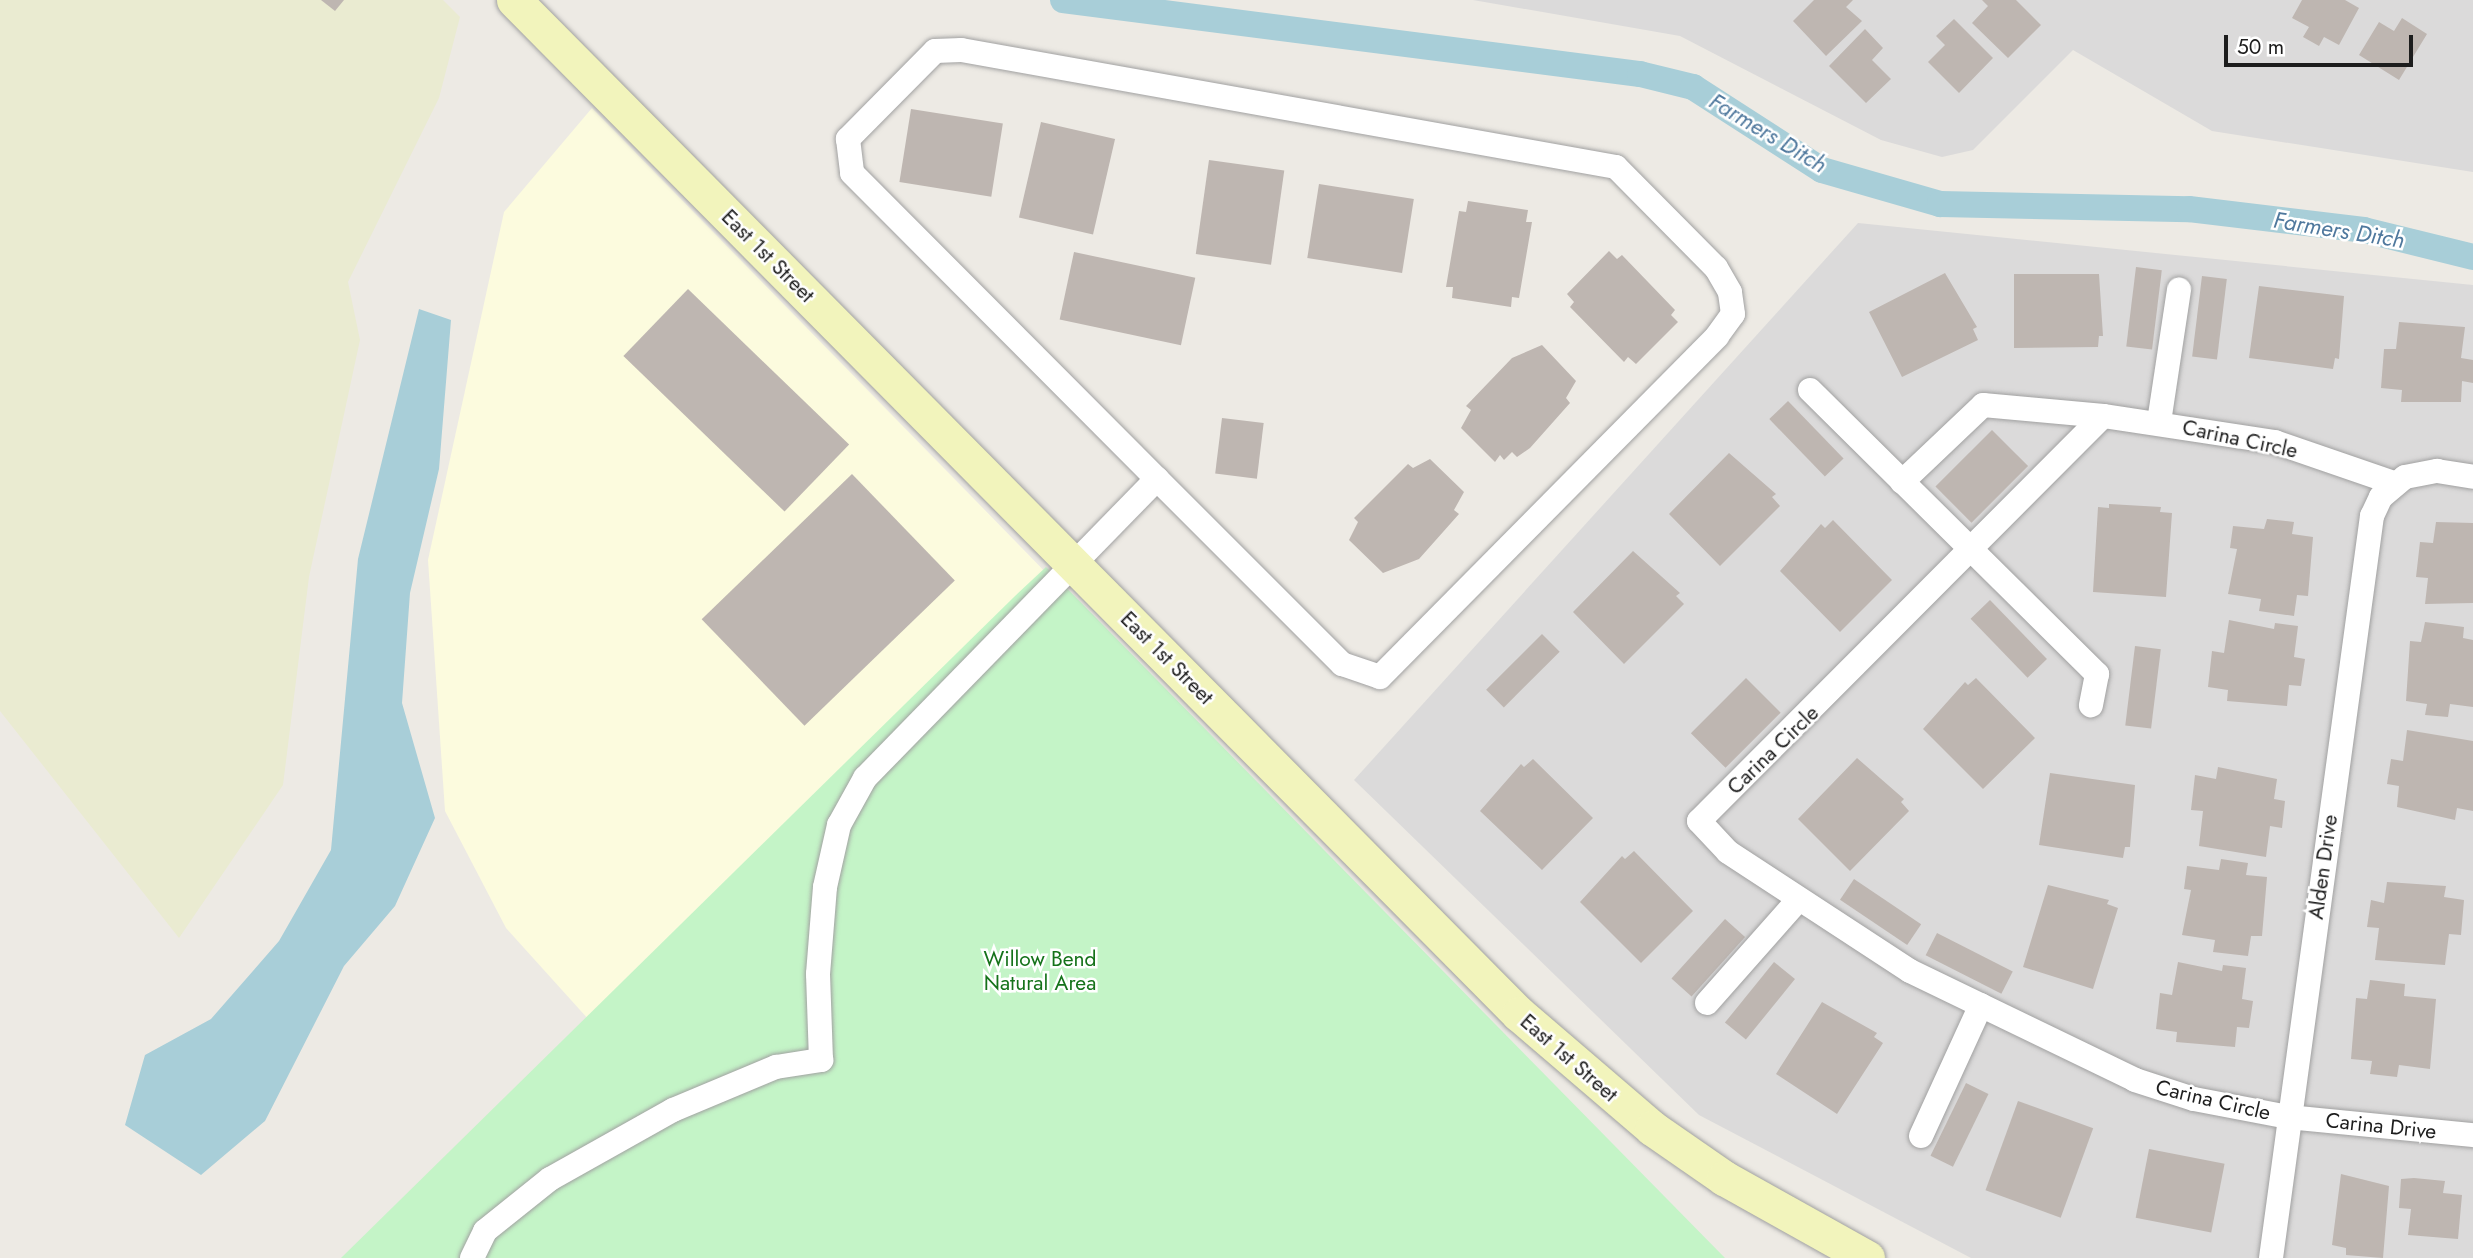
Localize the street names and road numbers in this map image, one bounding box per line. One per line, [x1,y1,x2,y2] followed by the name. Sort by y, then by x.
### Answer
[716,204,820,308] street label: East 1st Street
[2180,415,2300,463] street label: Carina Circle
[1115,606,1219,710] street label: East 1st Street
[1722,700,1824,800] street label: Carina Circle
[2303,813,2343,921] street label: Alden Drive
[1515,1009,1623,1107] street label: East 1st Street
[2153,1075,2273,1125] street label: Carina Circle
[2324,1108,2438,1144] street label: Carina Drive

